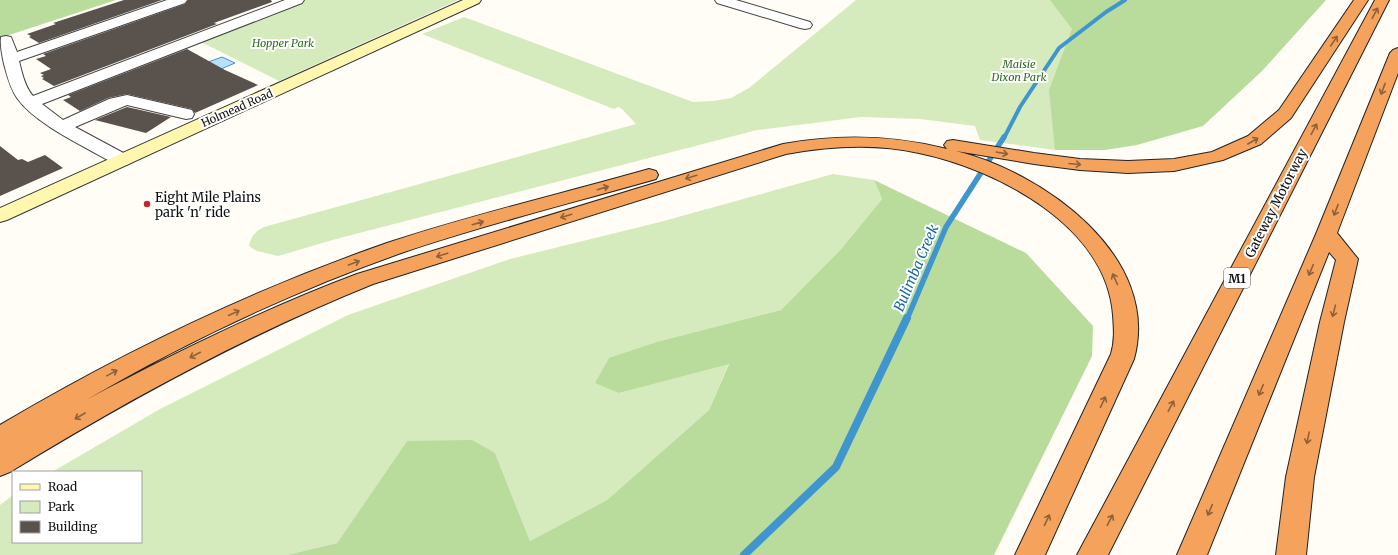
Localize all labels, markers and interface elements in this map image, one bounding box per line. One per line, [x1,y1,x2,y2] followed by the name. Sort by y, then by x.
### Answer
[1371,8,1379,20] one-way arrow
[251,36,314,50] park label: Hopper Park
[1329,36,1338,47] one-way arrow
[991,57,1046,84] park label: Maisie Dixon Park
[1379,83,1387,95] one-way arrow
[199,86,275,130] street label: Holmead Road
[1311,123,1318,135] one-way arrow
[1246,137,1258,145] one-way arrow
[1241,145,1311,261] street label: Gateway Motorway
[995,149,1008,157] one-way arrow
[1068,160,1081,167] one-way arrow
[685,174,698,181] one-way arrow
[596,184,609,191] one-way arrow
[155,189,261,221] place label: Eight Mile Plains park 'n' ride
[142,199,152,209] marker: Eight Mile Plains park 'n' ride
[1331,204,1339,216] one-way arrow
[560,213,573,220] one-way arrow
[471,219,484,226] one-way arrow
[890,222,943,314] water label: Bulimba Creek
[436,251,448,259] one-way arrow
[348,258,360,266] one-way arrow
[1307,264,1315,276] one-way arrow
[1224,268,1250,288] road number: M1
[1111,273,1119,285] one-way arrow
[1330,304,1338,317] one-way arrow
[228,309,240,316] one-way arrow
[189,352,201,359] one-way arrow
[106,369,118,377] one-way arrow
[1256,384,1264,396] one-way arrow
[1100,397,1107,409] one-way arrow
[1167,400,1175,412] one-way arrow
[74,413,86,420] one-way arrow
[1303,431,1311,444] one-way arrow
[12,471,142,543] legend
[48,479,77,494] text: Road
[48,499,75,514] text: Park
[1206,504,1214,516] one-way arrow
[1044,514,1051,526] one-way arrow
[1107,515,1114,527] one-way arrow
[48,519,98,534] text: Building

